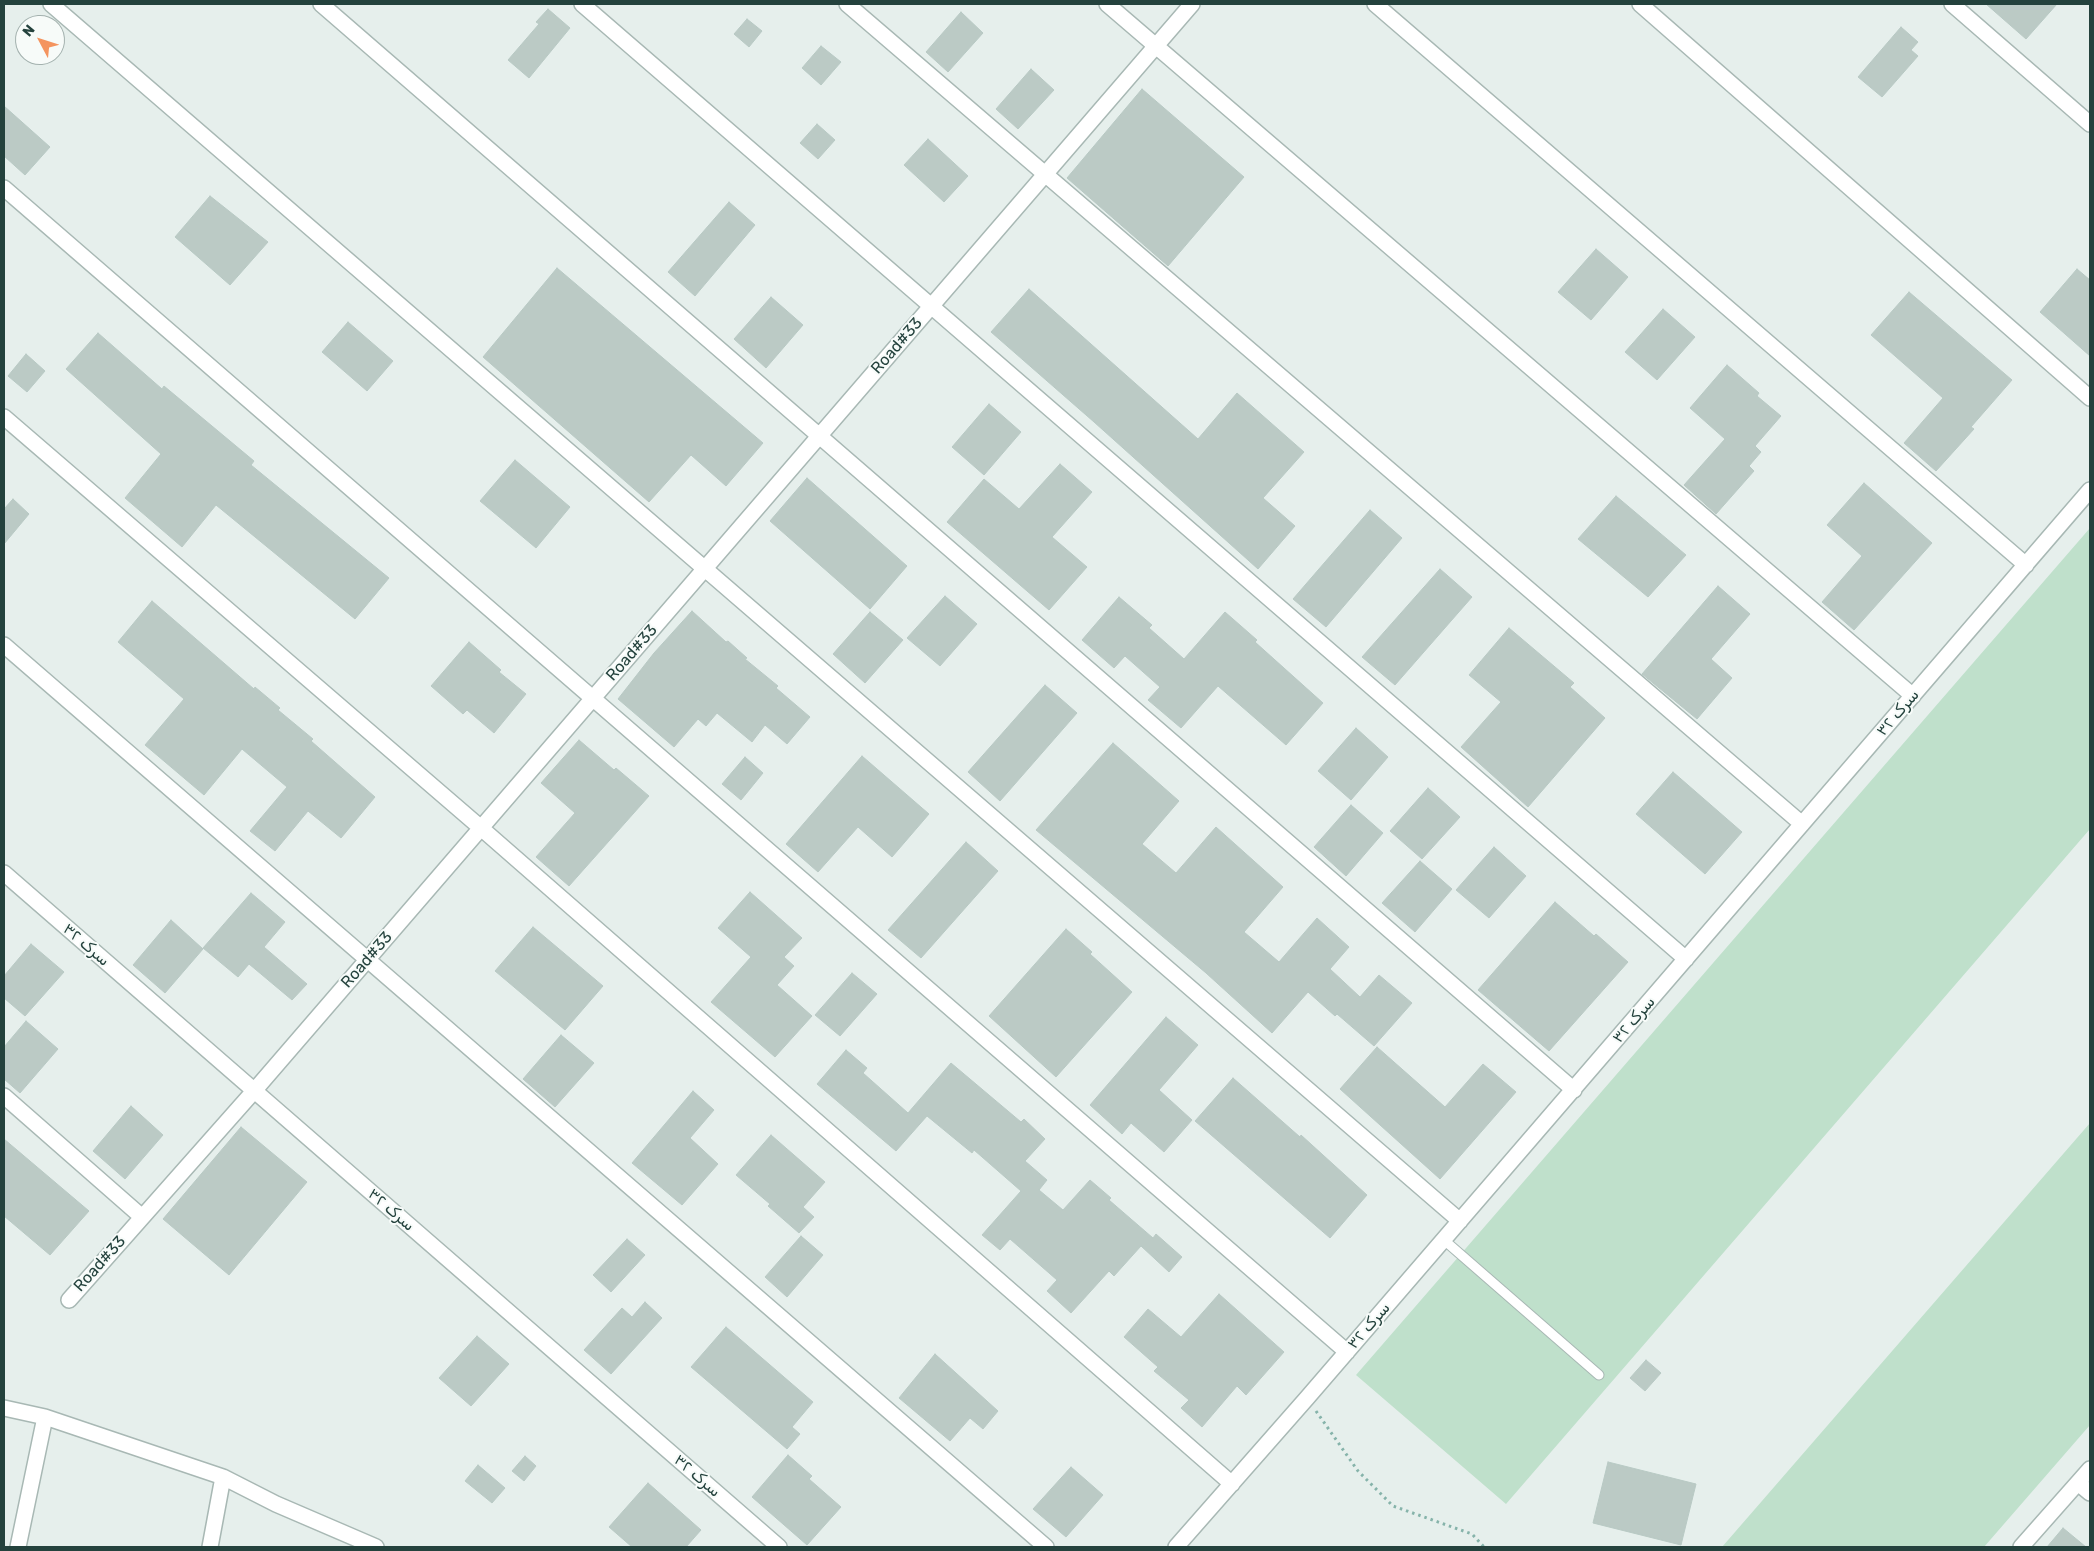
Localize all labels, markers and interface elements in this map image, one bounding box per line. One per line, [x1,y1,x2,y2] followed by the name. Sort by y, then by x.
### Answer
[15,15,65,65] north arrow
[19,21,39,40] text: N
[867,314,927,378] street label: Road#33
[602,621,662,685] street label: Road#33
[1872,686,1924,740] street label: سرک ۳۲
[59,919,113,971] street label: سرک ۳۲
[337,928,397,992] street label: Road#33
[1608,993,1660,1047] street label: سرک ۳۲
[364,1184,418,1236] street label: سرک ۳۲
[70,1232,130,1296] street label: Road#33
[1343,1299,1395,1353] street label: سرک ۳۲
[670,1450,724,1502] street label: سرک ۳۲

